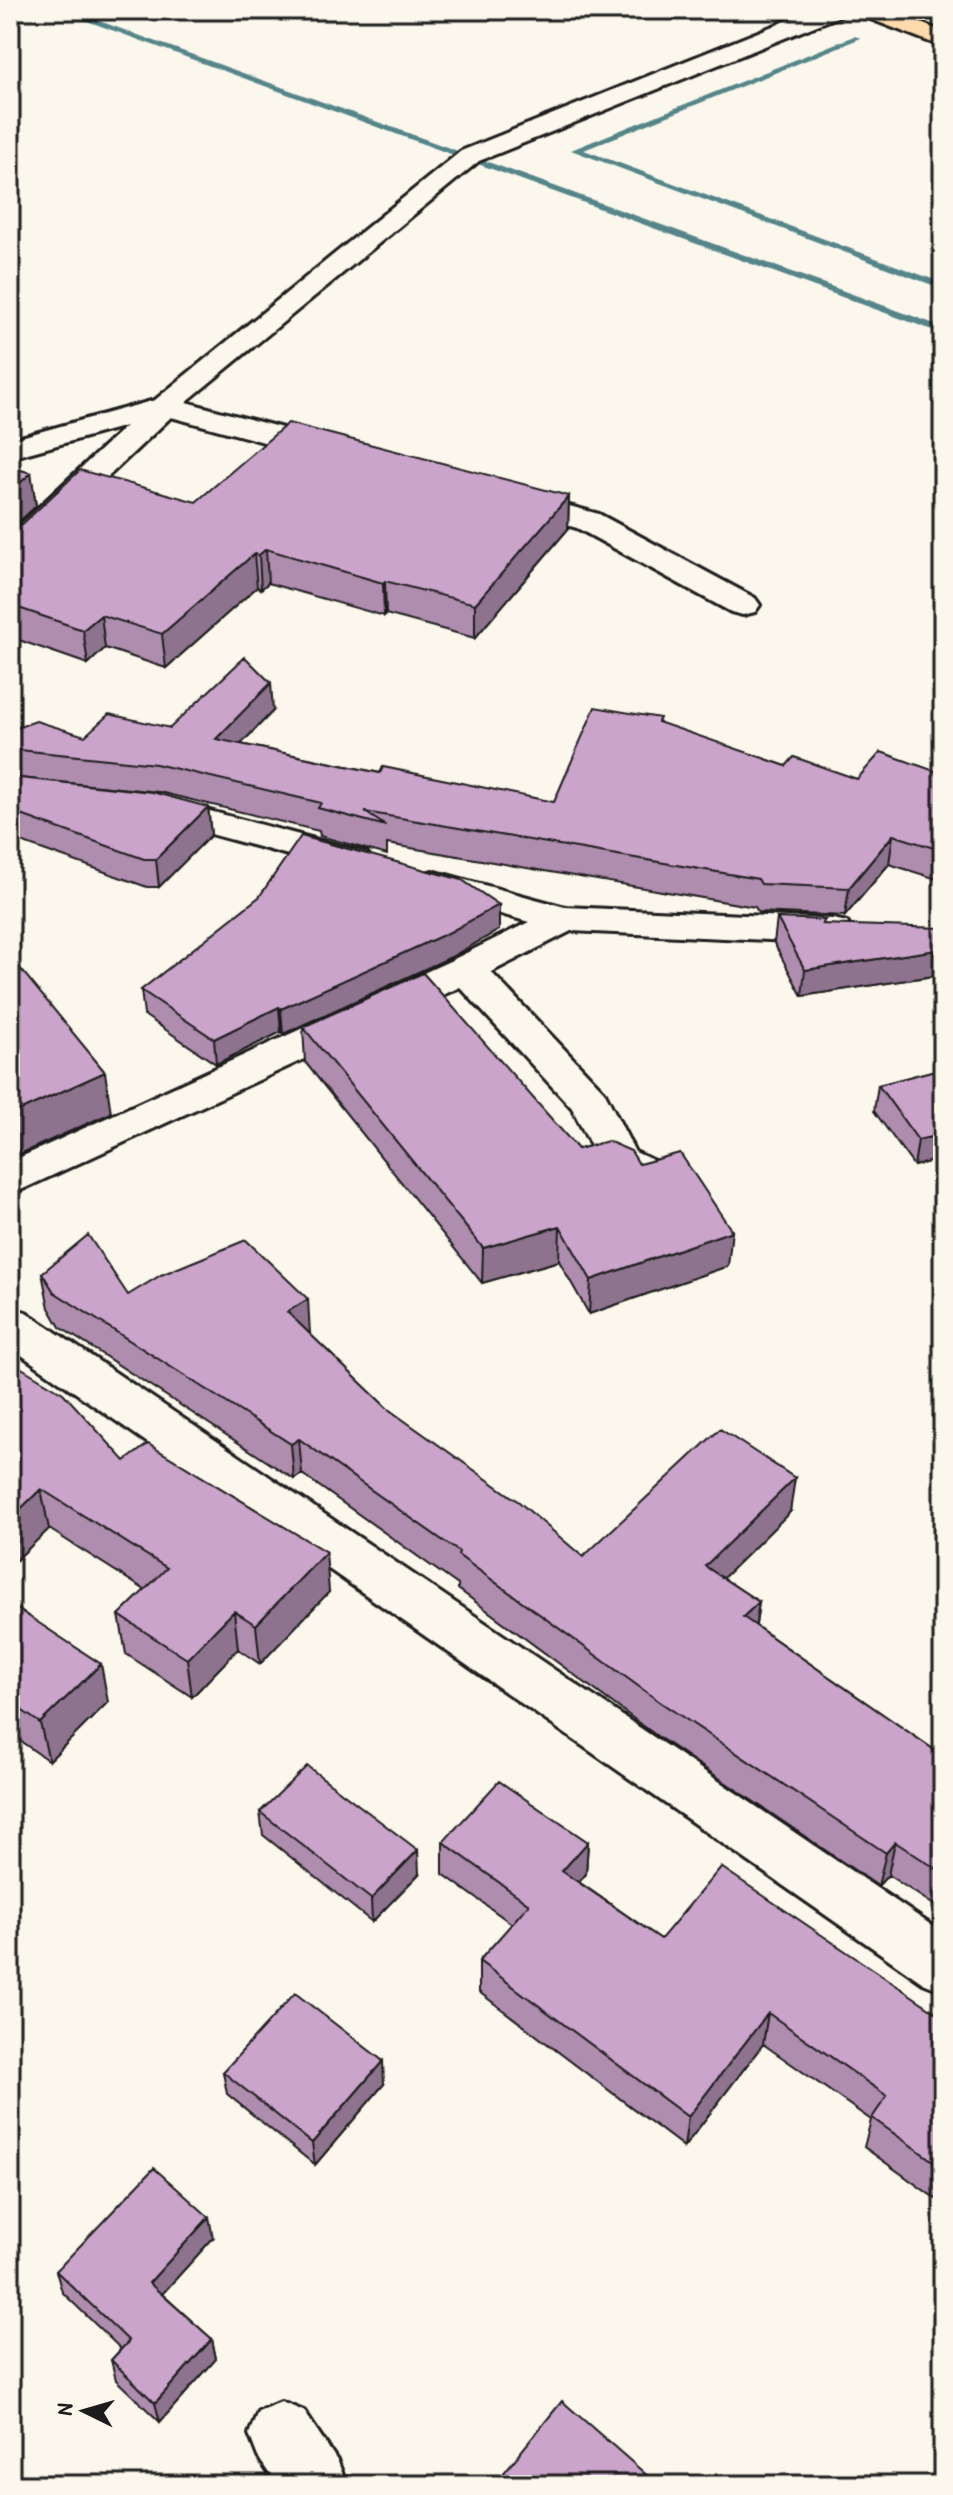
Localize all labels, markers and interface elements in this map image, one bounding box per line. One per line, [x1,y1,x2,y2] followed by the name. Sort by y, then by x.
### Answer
[44,2371,124,2451] north arrow
[49,2402,80,2416] text: N

